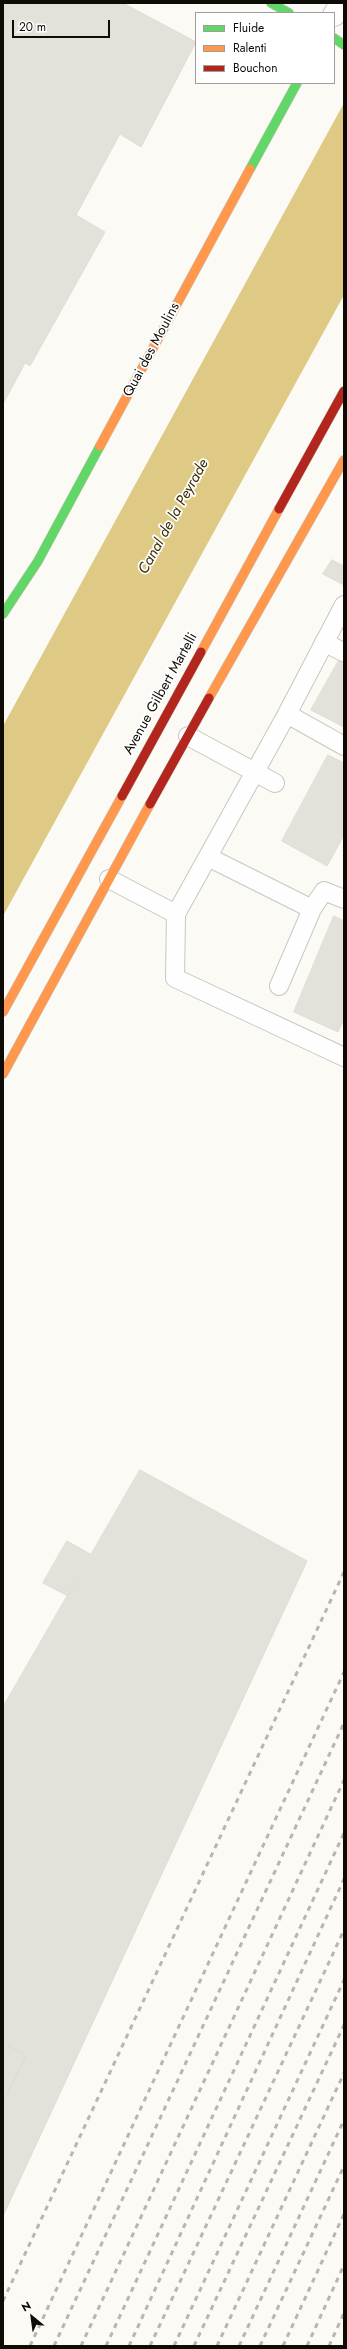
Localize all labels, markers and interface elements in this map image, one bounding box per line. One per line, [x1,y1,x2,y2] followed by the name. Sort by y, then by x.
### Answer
[14,12,112,38] scale bar
[195,12,335,84] legend
[19,18,46,36] text: 20 m
[233,19,264,37] text: Fluide
[233,39,267,57] text: Ralenti
[233,59,277,77] text: Bouchon
[120,300,184,400] street label: Quai des Moulins
[135,456,213,578] water label: Canal de la Peyrade
[121,630,201,758] street label: Avenue Gilbert Martelli
[12,2297,52,2337] north arrow
[18,2297,34,2316] text: N

